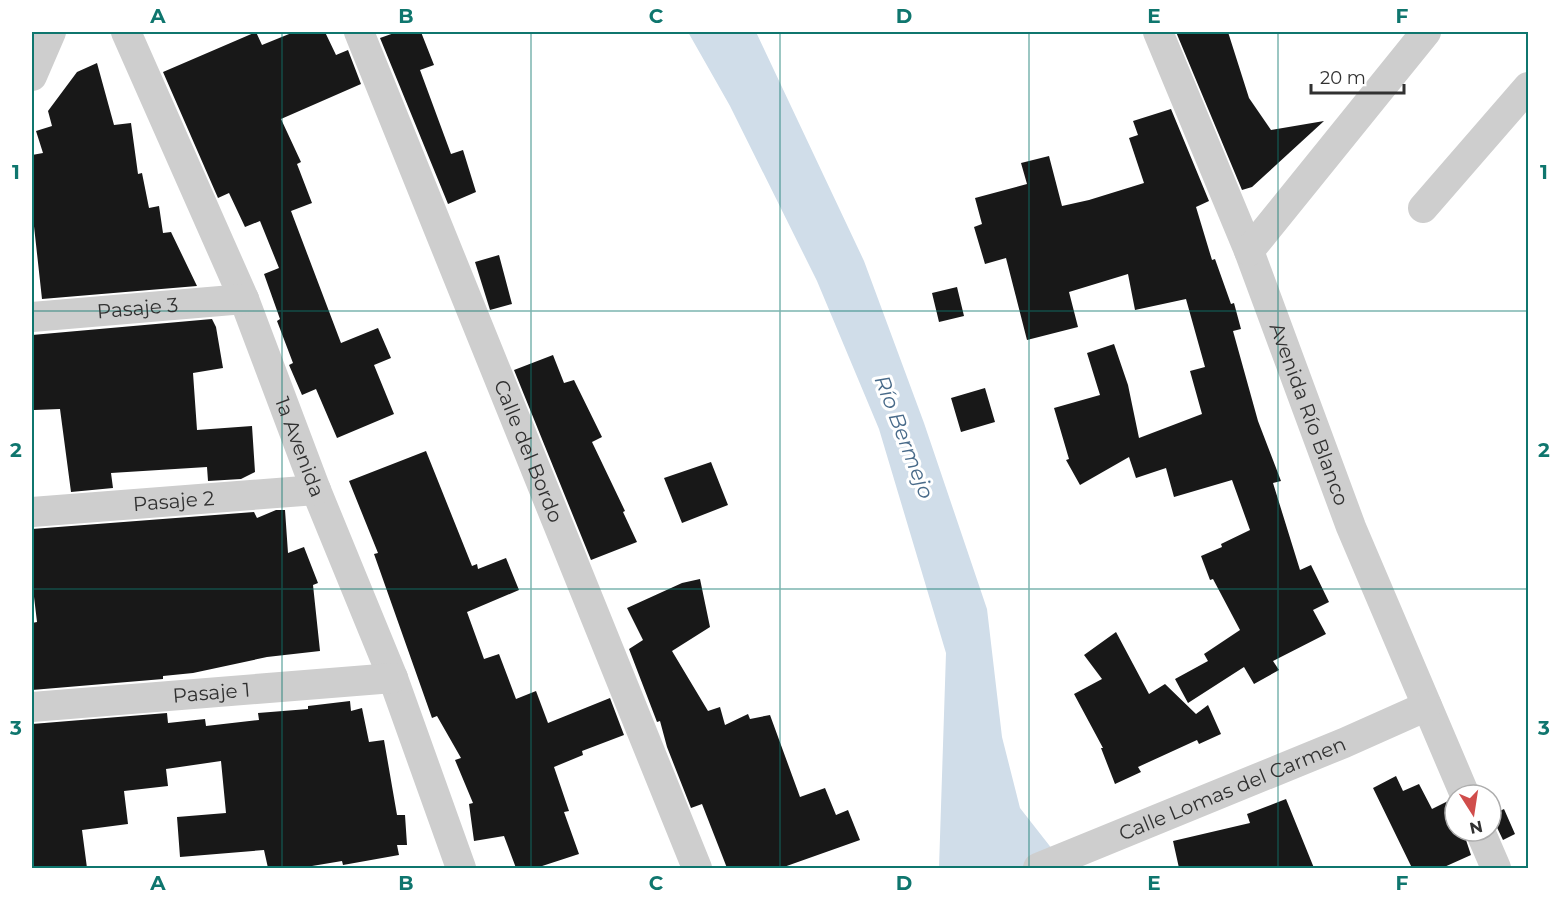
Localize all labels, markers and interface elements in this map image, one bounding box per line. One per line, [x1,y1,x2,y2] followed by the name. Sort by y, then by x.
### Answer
[149,4,166,28] text: A
[398,4,414,28] text: B
[649,4,664,28] text: C
[896,4,912,28] text: D
[1147,4,1161,28] text: E
[1396,4,1409,28] text: F
[1311,57,1404,95] scale bar
[1320,67,1366,89] text: 20 m
[12,160,20,184] text: 1
[1540,160,1548,184] text: 1
[96,293,179,323] street label: Pasaje 3
[1265,319,1354,509] street label: Avenida Río Blanco
[870,372,939,502] water label: Río Bermejo
[489,376,568,526] street label: Calle del Bordo
[270,394,330,501] street label: 1a Avenida
[10,438,22,462] text: 2
[1538,438,1550,462] text: 2
[132,486,215,516] street label: Pasaje 2
[172,678,251,708] street label: Pasaje 1
[9,716,22,740] text: 3
[1537,716,1550,740] text: 3
[1115,732,1349,846] street label: Calle Lomas del Carmen
[1443,783,1503,843] north arrow
[1468,817,1484,838] text: N
[149,871,166,895] text: A
[398,871,414,895] text: B
[649,871,664,895] text: C
[896,871,912,895] text: D
[1147,871,1161,895] text: E
[1396,871,1409,895] text: F

